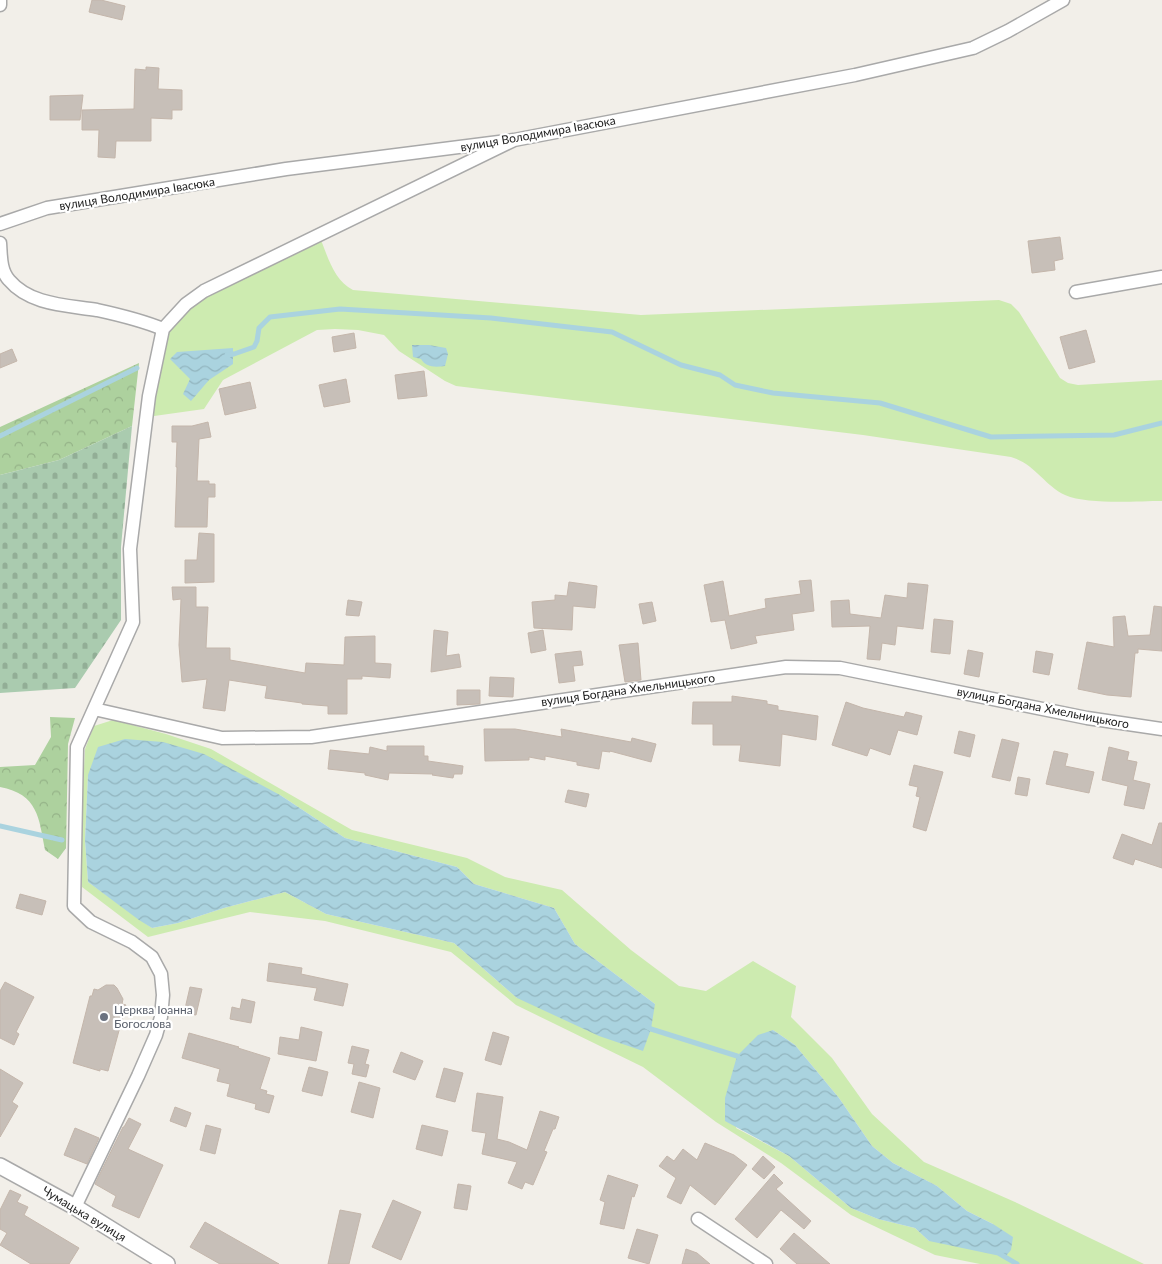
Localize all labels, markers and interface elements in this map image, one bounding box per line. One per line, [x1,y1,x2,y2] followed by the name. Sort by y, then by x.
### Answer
[459,112,617,155] street label: вулиця Володимира Івасюка
[58,174,216,213] street label: вулиця Володимира Івасюка
[540,670,716,709] street label: вулиця Богдана Хмельницького
[956,683,1131,732] street label: вулиця Богдана Хмельницького
[114,1002,193,1031] place label: Церква Іоанна Богослова
[98,1011,110,1023] marker: Церква Іоанна Богослова
[40,1183,129,1245] street label: Чумацька вулиця

